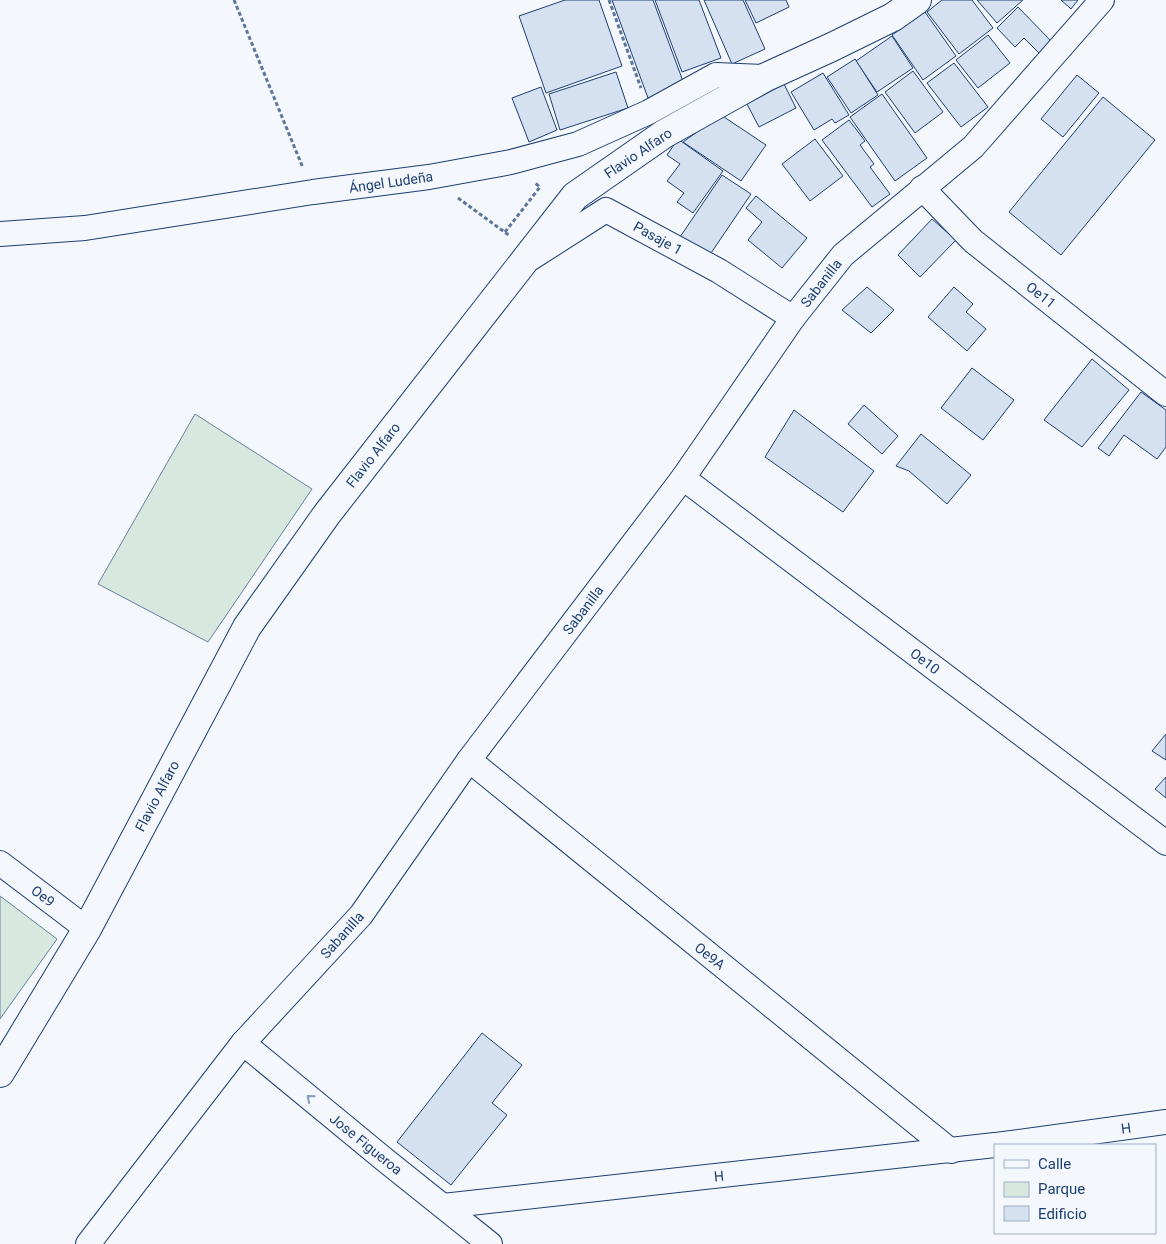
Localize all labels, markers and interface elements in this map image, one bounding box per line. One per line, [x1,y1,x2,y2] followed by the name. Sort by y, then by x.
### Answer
[601,125,675,181] street label: Flavio Alfaro
[348,167,434,196] street label: Ángel Ludeña
[631,218,685,258] street label: Pasaje 1
[797,256,845,310] street label: Sabanilla
[1023,279,1059,311] street label: Oe11
[343,419,403,491] street label: Flavio Alfaro
[559,582,607,638] street label: Sabanilla
[907,645,943,677] street label: Oe10
[132,758,182,834] street label: Flavio Alfaro
[28,882,58,910] street label: Oe9
[317,908,367,962] street label: Sabanilla
[692,939,728,973] street label: Oe9A
[307,1096,316,1104] one-way arrow
[327,1110,405,1178] street label: Jose Figueroa
[1120,1119,1132,1137] street label: H
[994,1144,1156,1234] legend
[1038,1155,1071,1173] text: Calle
[713,1168,725,1184] street label: H
[1038,1180,1085,1198] text: Parque
[1038,1205,1087,1223] text: Edificio

